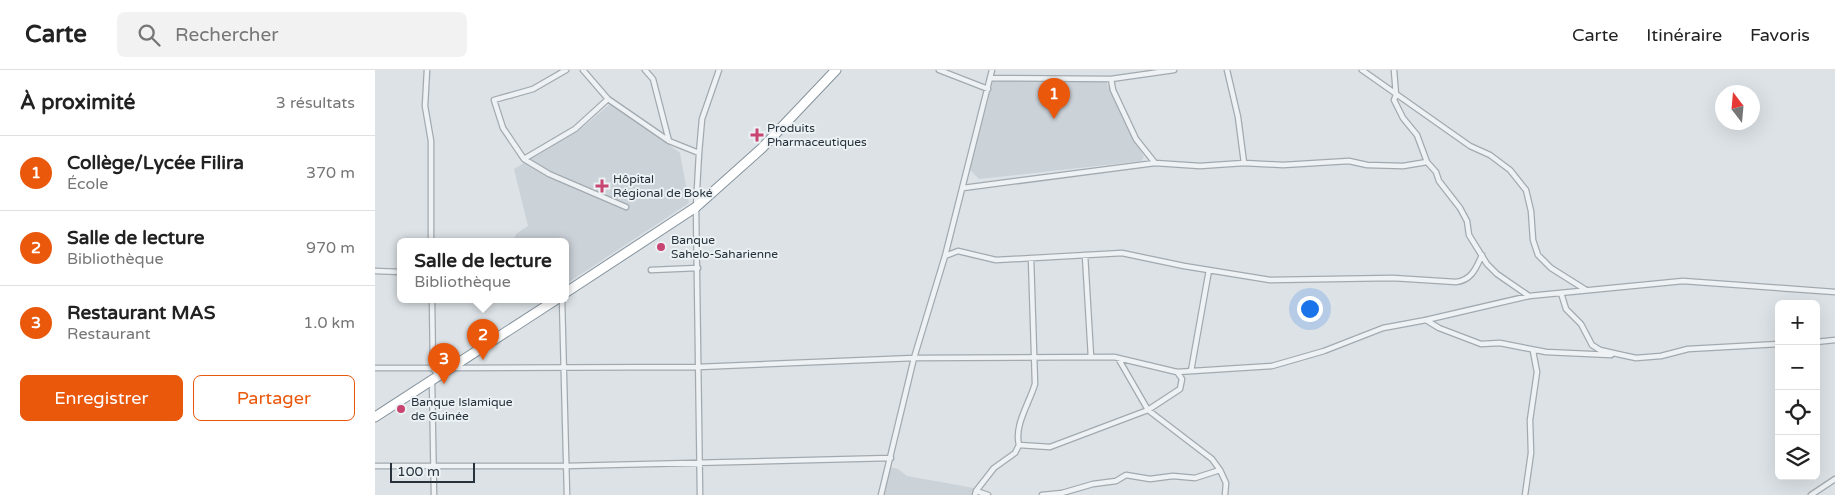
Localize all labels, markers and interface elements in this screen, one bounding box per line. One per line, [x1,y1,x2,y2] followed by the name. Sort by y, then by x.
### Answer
[117,12,467,57] search box
[25,20,87,49] text: Carte
[135,21,163,49] icon: search
[175,24,278,46] text: Rechercher
[1572,24,1618,46] text: Carte
[1646,24,1722,46] text: Itinéraire
[1750,24,1810,46] text: Favoris
[1038,78,1070,119] pin: 1
[1715,85,1760,130] north arrow
[20,90,135,115] text: À proximité
[276,93,355,113] text: 3 résultats
[767,121,867,149] place label: Produits Pharmaceutiques
[751,129,763,141] marker: Produits Pharmaceutiques
[67,152,244,174] text: Collège/Lycée Filira
[31,163,41,183] text: 1
[306,163,355,183] text: 370 m
[613,172,713,200] place label: Hôpital Régional de Boké
[67,174,108,194] text: École
[595,179,609,193] marker: Hôpital Régional de Boké
[67,227,204,249] text: Salle de lecture
[671,233,778,261] place label: Banque Sahelo-Saharienne
[31,238,41,258] text: 2
[306,238,355,258] text: 970 m
[397,238,569,303] popup
[655,241,667,253] marker: Banque Sahelo-Saharienne
[67,249,163,269] text: Bibliothèque
[414,250,552,272] text: Salle de lecture
[414,272,511,292] text: Bibliothèque
[1297,296,1323,322] your location
[1775,300,1820,480] map controls
[1775,300,1820,345] button: +
[67,302,216,324] text: Restaurant MAS
[31,313,41,333] text: 3
[303,313,355,333] text: 1.0 km
[467,319,499,360] pin: 2
[67,324,151,344] text: Restaurant
[428,343,460,384] pin: 3
[1775,345,1820,390] button: −
[20,375,183,421] button: Enregistrer
[193,375,355,421] button: Partager
[1775,390,1820,435] button: locate
[411,395,513,423] place label: Banque Islamique de Guinée
[395,403,407,415] marker: Banque Islamique de Guinée
[1775,435,1820,480] button: layers
[390,460,475,483] scale bar
[397,463,440,480] text: 100 m

